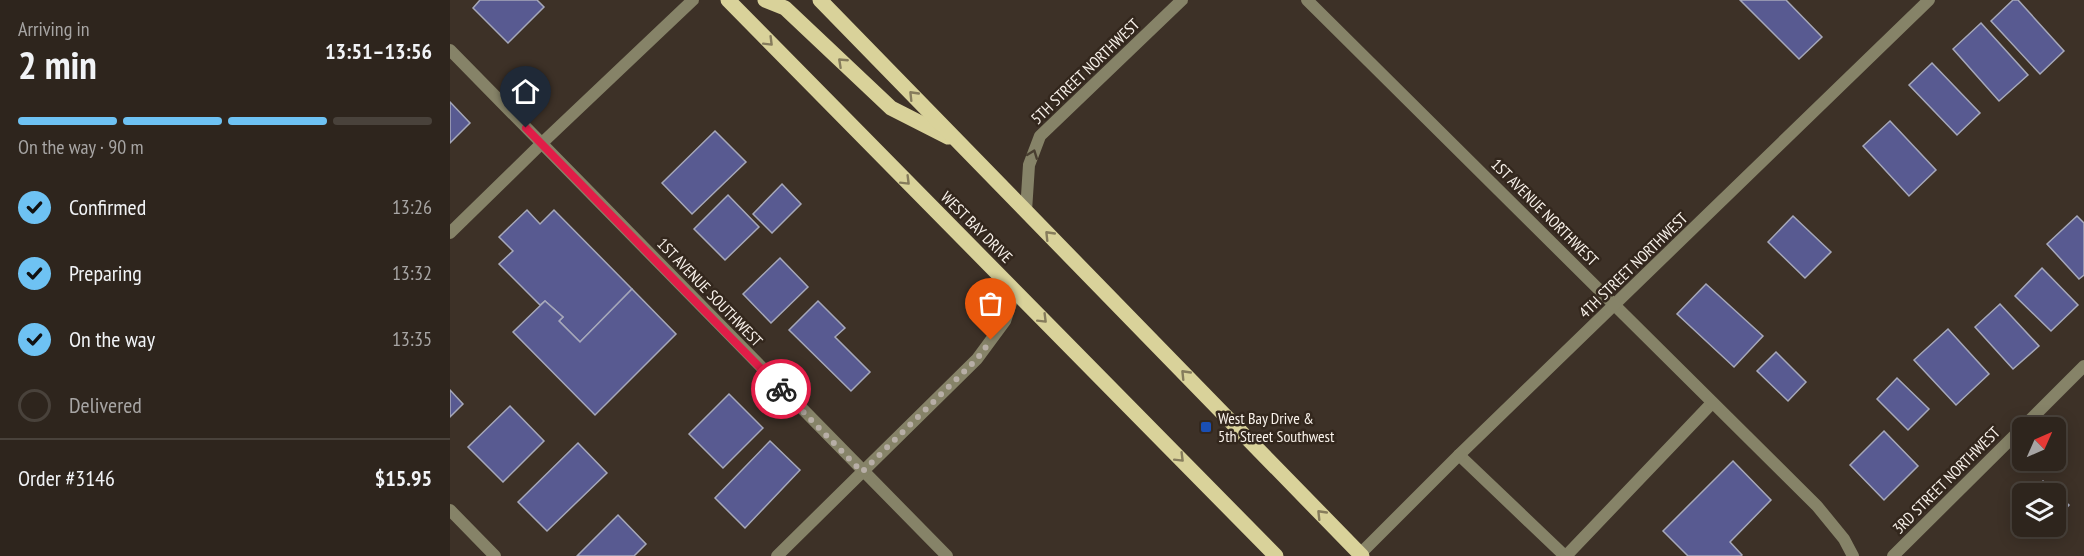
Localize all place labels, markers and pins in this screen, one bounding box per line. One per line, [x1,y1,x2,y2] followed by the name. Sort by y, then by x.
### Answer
[500,66,551,128] pin
[965,278,1016,340] pin
[1218,408,1335,446] place label: West Bay Drive & 5th Street Southwest
[1199,420,1213,434] marker: West Bay Drive & 5th Street Southwest

